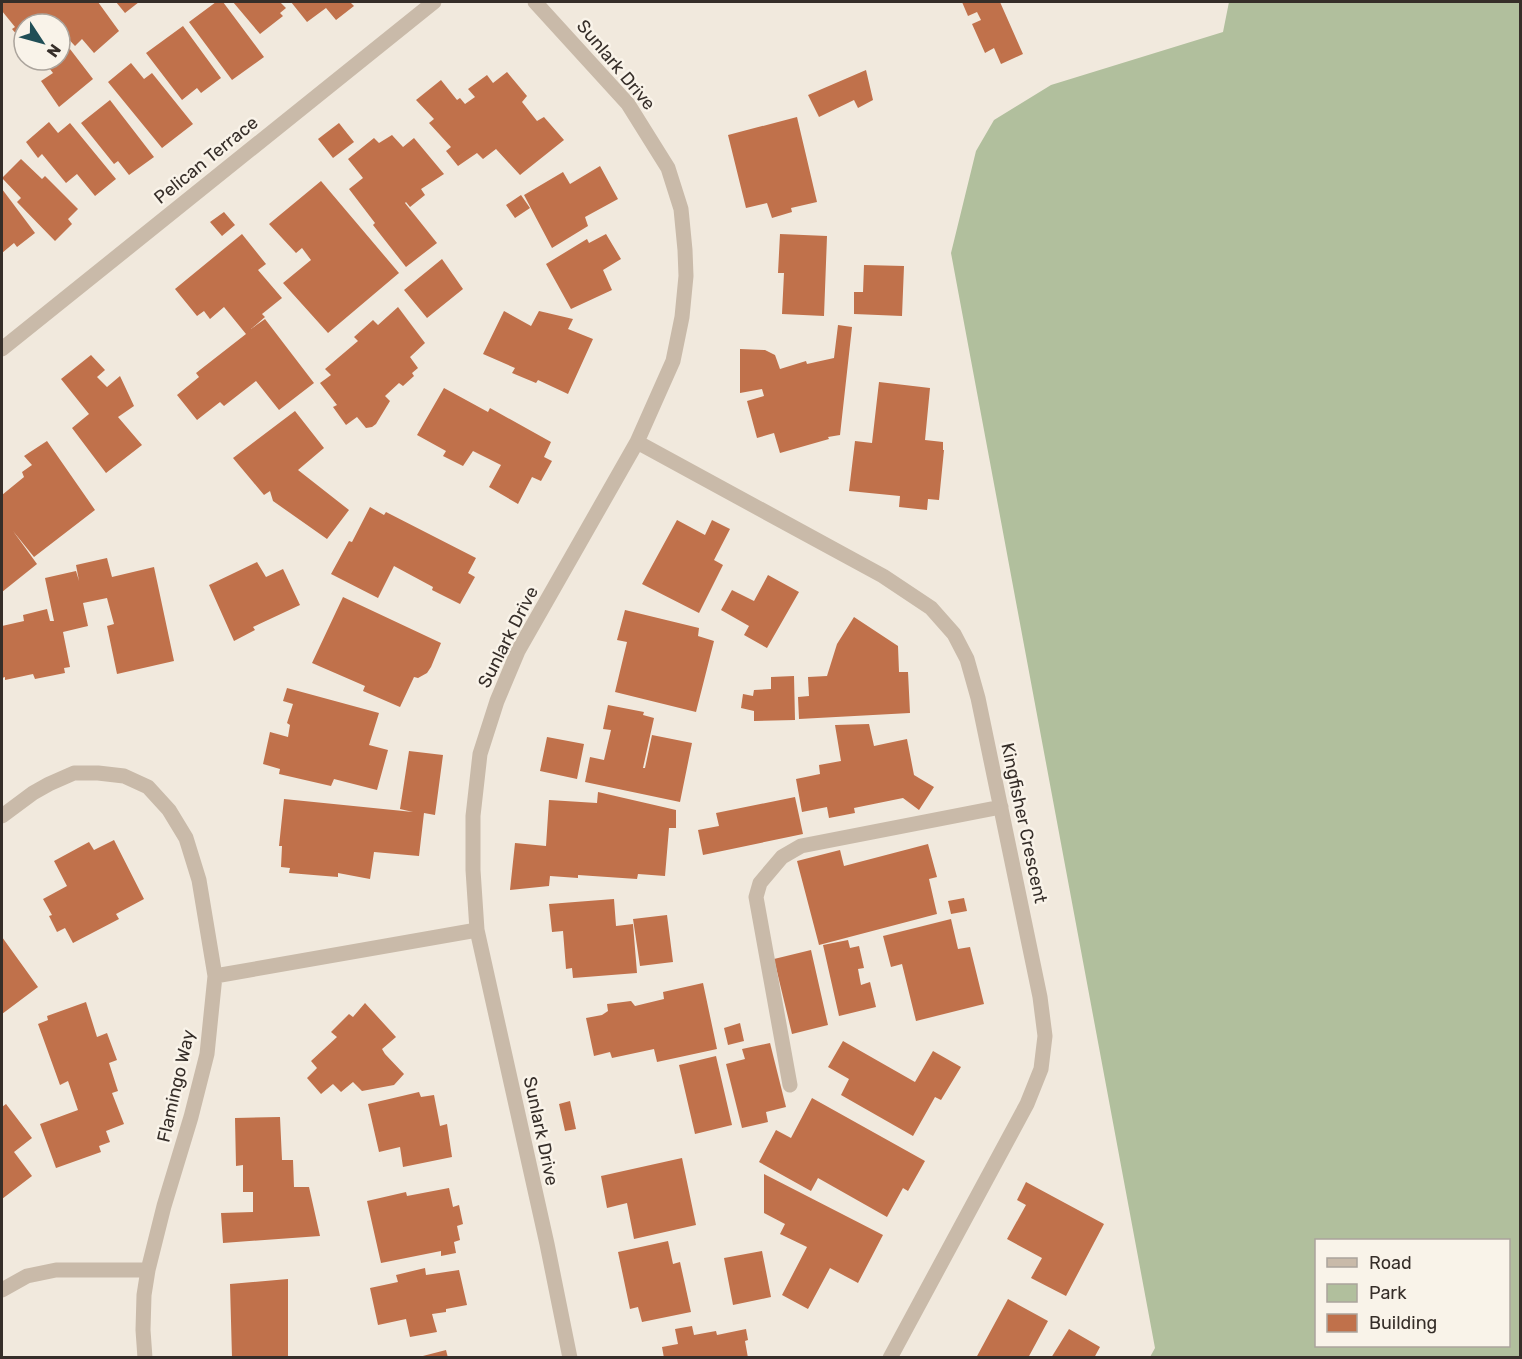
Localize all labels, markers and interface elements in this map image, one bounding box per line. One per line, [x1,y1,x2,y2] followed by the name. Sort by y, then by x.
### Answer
[12,12,72,72] north arrow
[572,15,660,115] street label: Sunlark Drive
[43,40,65,61] text: N
[150,111,262,209] street label: Pelican Terrace
[473,583,543,691] street label: Sunlark Drive
[996,741,1052,905] street label: Kingfisher Crescent
[152,1027,200,1144] street label: Flamingo Way
[519,1074,563,1188] street label: Sunlark Drive
[1315,1239,1510,1347] legend
[1369,1252,1412,1274] text: Road
[1369,1282,1407,1304] text: Park
[1369,1312,1437,1334] text: Building

